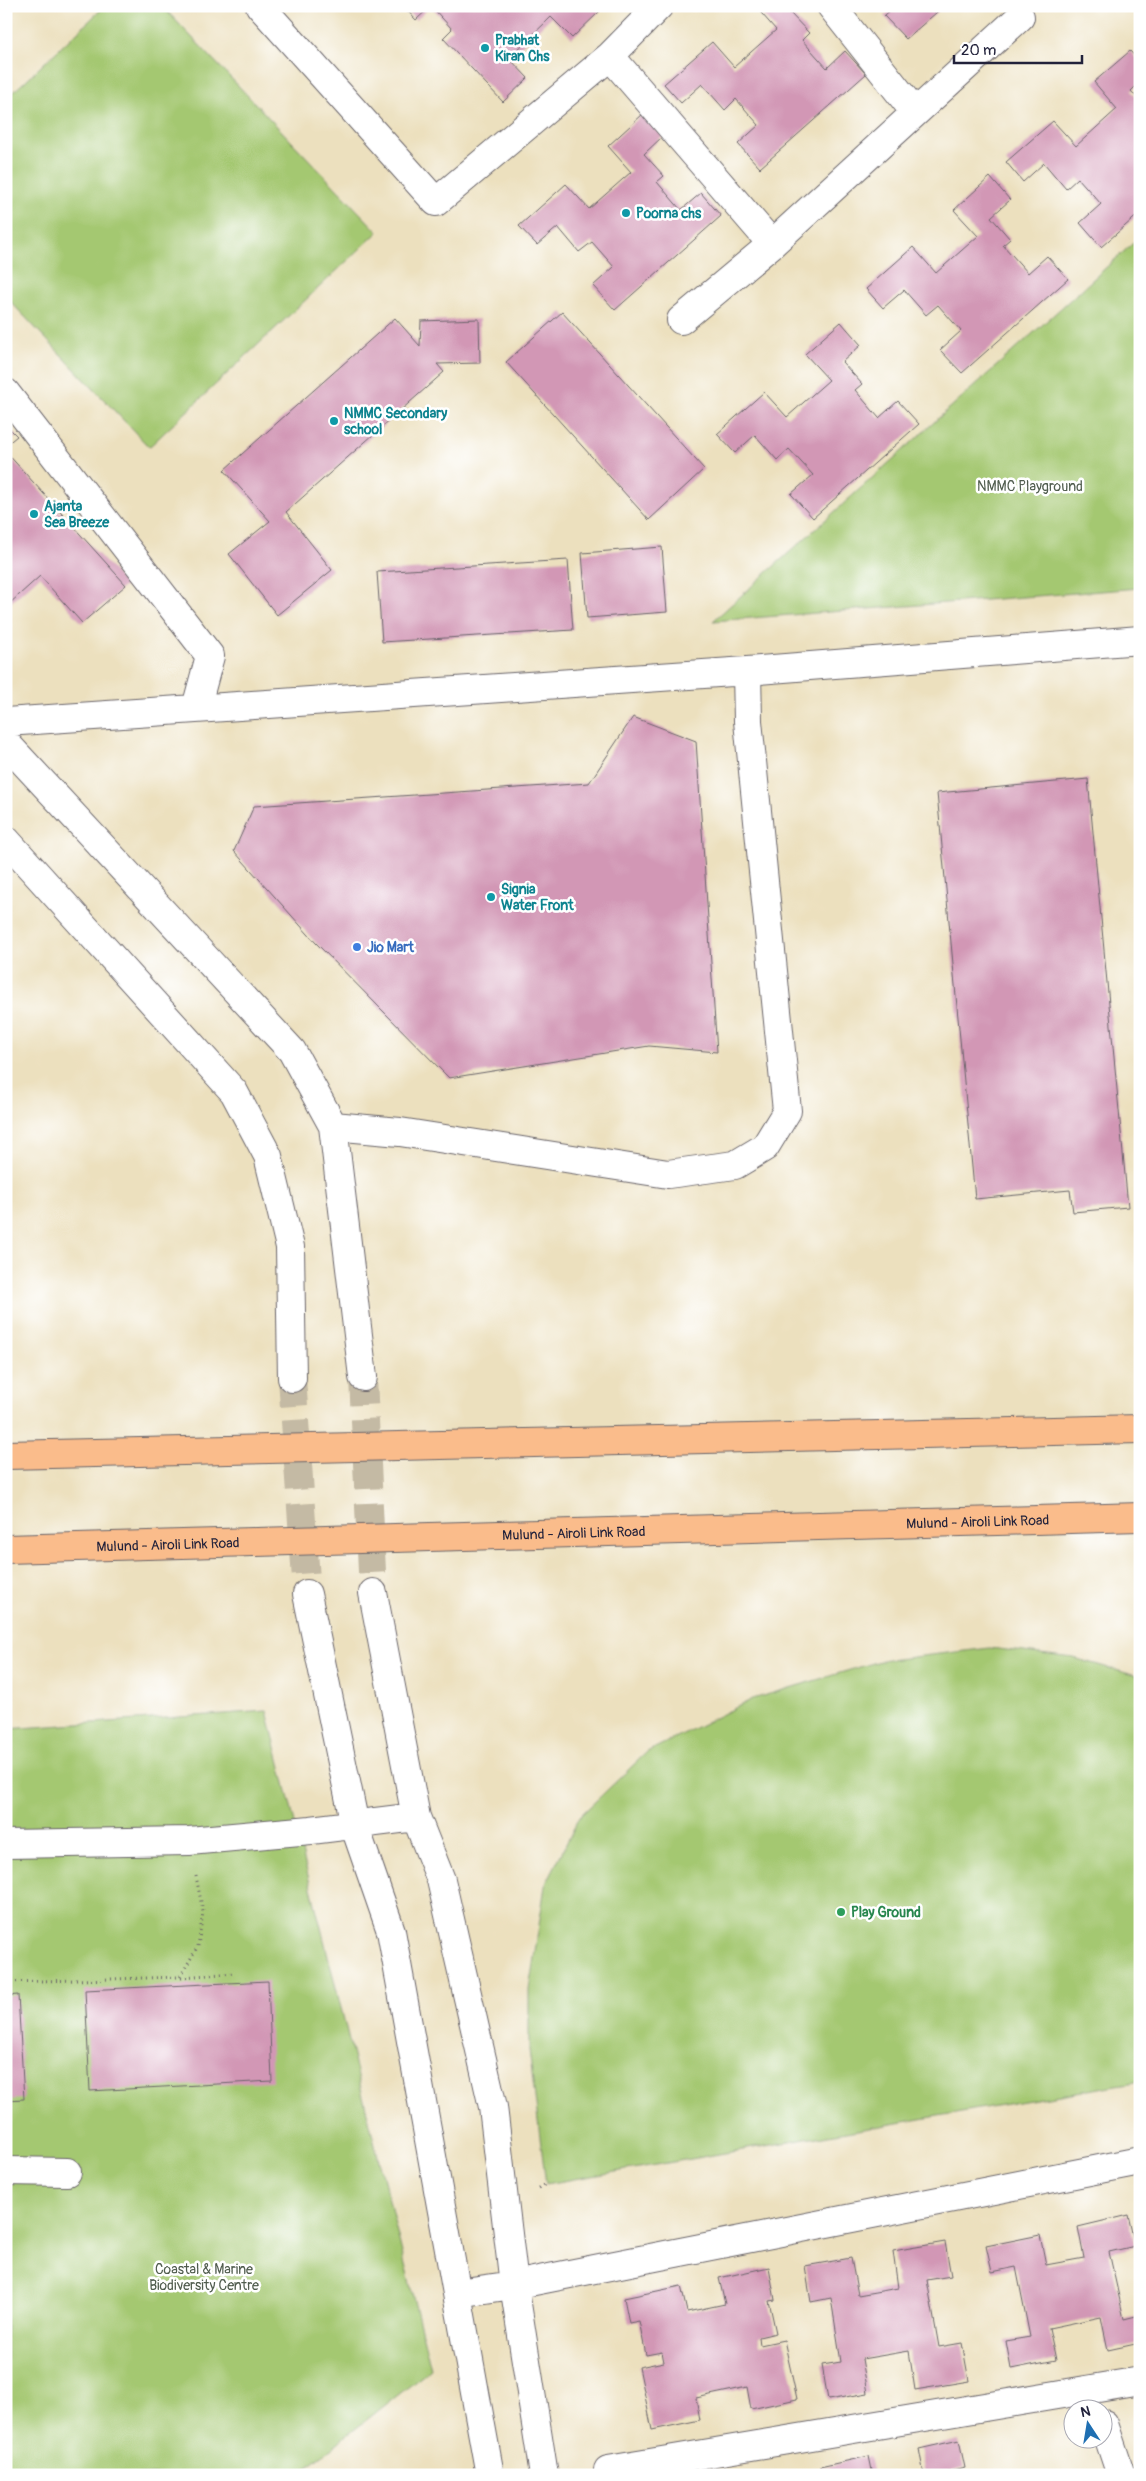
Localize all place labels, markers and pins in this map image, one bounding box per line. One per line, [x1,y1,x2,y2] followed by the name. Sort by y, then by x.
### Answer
[495,32,550,65] place label: Prabhat Kiran Chs
[479,42,491,54] marker: Prabhat Kiran Chs
[636,205,702,222] place label: Poorna chs
[620,207,632,219] marker: Poorna chs
[344,405,447,438] place label: NMMC Secondary school
[328,415,340,427] marker: NMMC Secondary school
[44,498,110,531] place label: Ajanta Sea Breeze
[28,508,40,520] marker: Ajanta Sea Breeze
[501,881,574,914] place label: Signia Water Front
[485,891,497,903] marker: Signia Water Front
[367,939,414,956] place label: Jio Mart
[351,941,363,953] marker: Jio Mart
[851,1904,921,1921] place label: Play Ground
[835,1906,847,1918] marker: Play Ground

